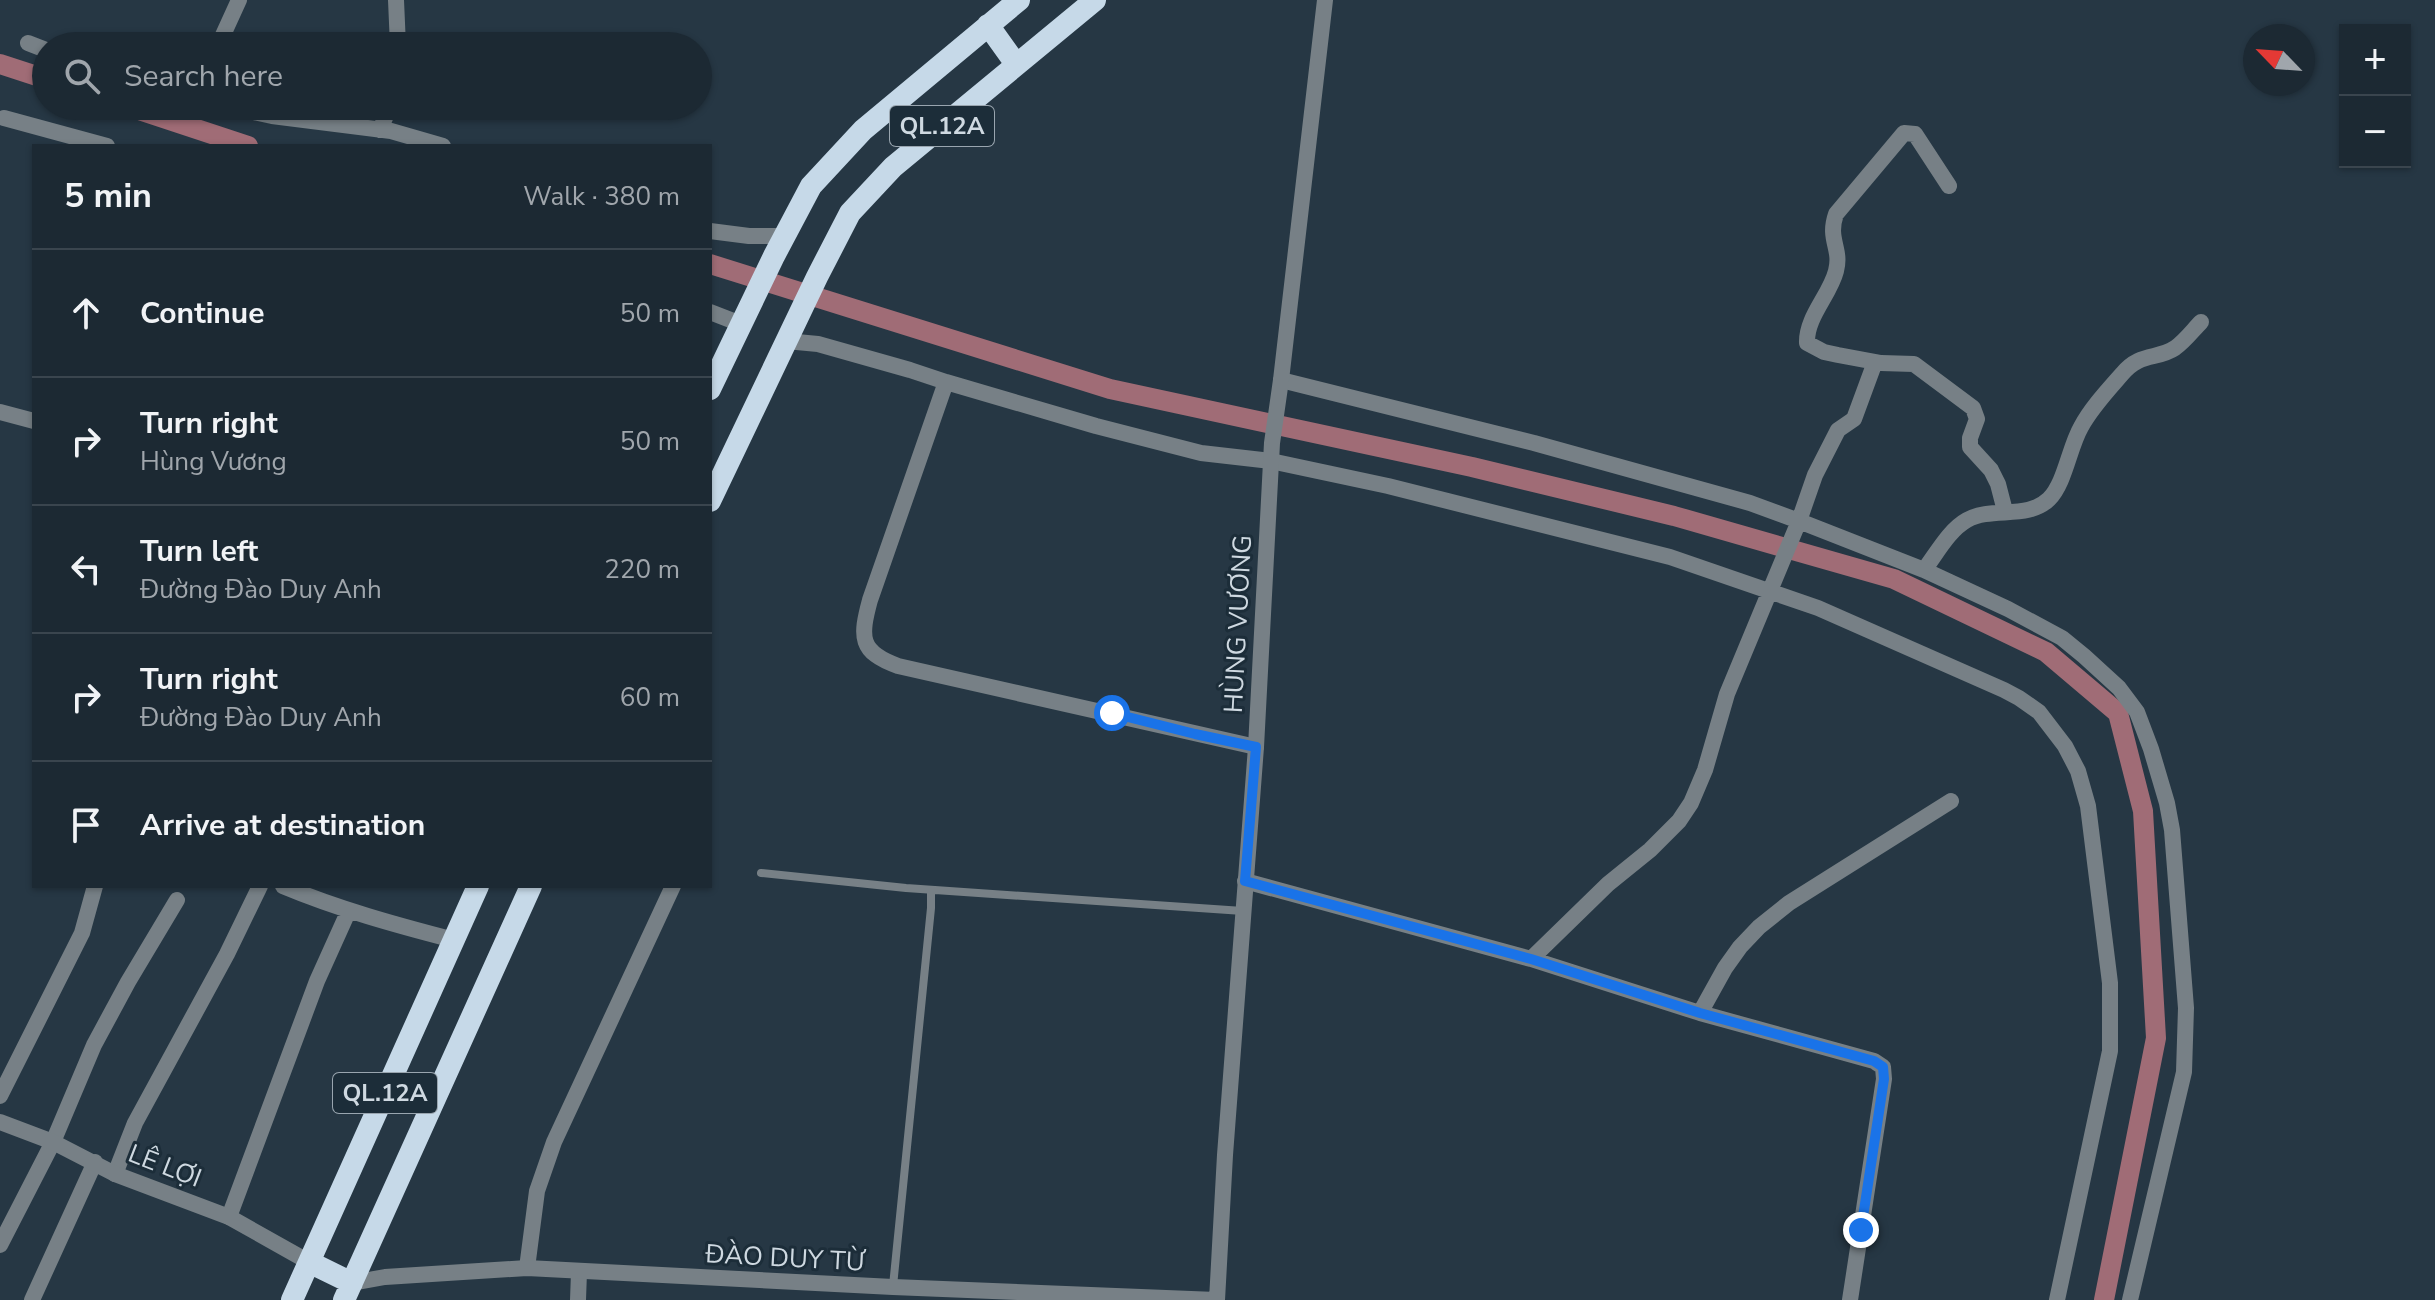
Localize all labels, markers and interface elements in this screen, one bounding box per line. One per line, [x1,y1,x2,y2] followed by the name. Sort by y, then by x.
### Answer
[2243,24,2315,96] north arrow
[2339,24,2411,168] map controls
[2339,24,2411,96] button: +
[32,32,712,120] search box
[60,54,104,98] icon: search
[124,56,283,97] text: Search here
[2339,96,2411,168] button: −
[890,106,994,146] road number: QL.12A
[64,173,152,219] text: 5 min
[523,179,680,214] text: Walk · 380 m
[64,291,108,335] icon: ahead
[140,293,265,334] text: Continue
[620,296,680,331] text: 50 m
[140,403,278,444] text: Turn right
[64,419,108,463] icon: right
[620,424,680,459] text: 50 m
[140,444,287,479] text: Hùng Vương
[140,531,258,572] text: Turn left
[1216,534,1260,714] street label: HÙNG VƯƠNG
[64,547,108,591] icon: left
[604,552,680,587] text: 220 m
[140,572,382,607] text: Đường Đào Duy Anh
[140,659,278,700] text: Turn right
[64,675,108,719] icon: right
[620,680,680,715] text: 60 m
[1094,695,1130,731] route start
[140,700,382,735] text: Đường Đào Duy Anh
[64,803,108,847] icon: arrive
[140,805,425,846] text: Arrive at destination
[333,1073,437,1113] road number: QL.12A
[123,1136,207,1196] street label: LÊ LỢI
[1843,1212,1879,1248] route end
[704,1236,866,1280] street label: ĐÀO DUY TỪ

